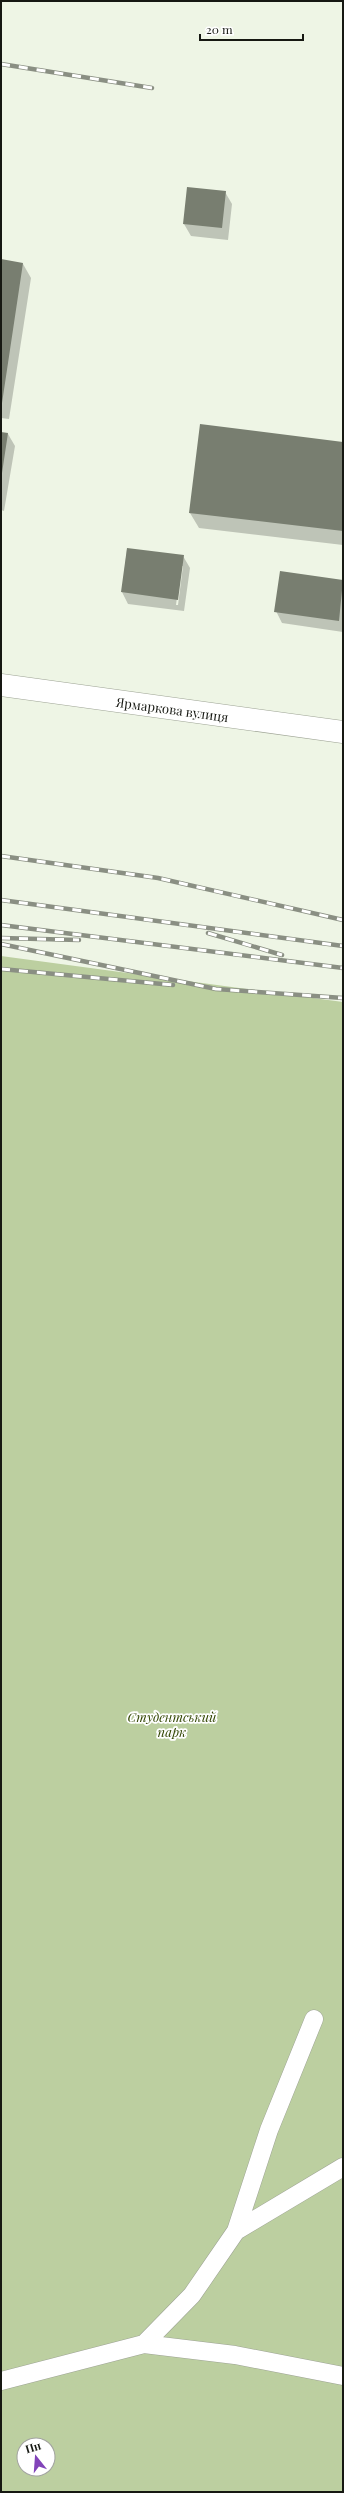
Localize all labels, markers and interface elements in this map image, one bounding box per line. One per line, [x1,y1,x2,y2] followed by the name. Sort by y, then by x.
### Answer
[200,16,303,42] scale bar
[206,21,233,37] text: 20 m
[114,692,230,725] street label: Ярмаркова вулиця
[128,1708,217,1740] park label: Студентський парк
[16,2437,56,2477] north arrow
[23,2437,43,2456] text: Пн

